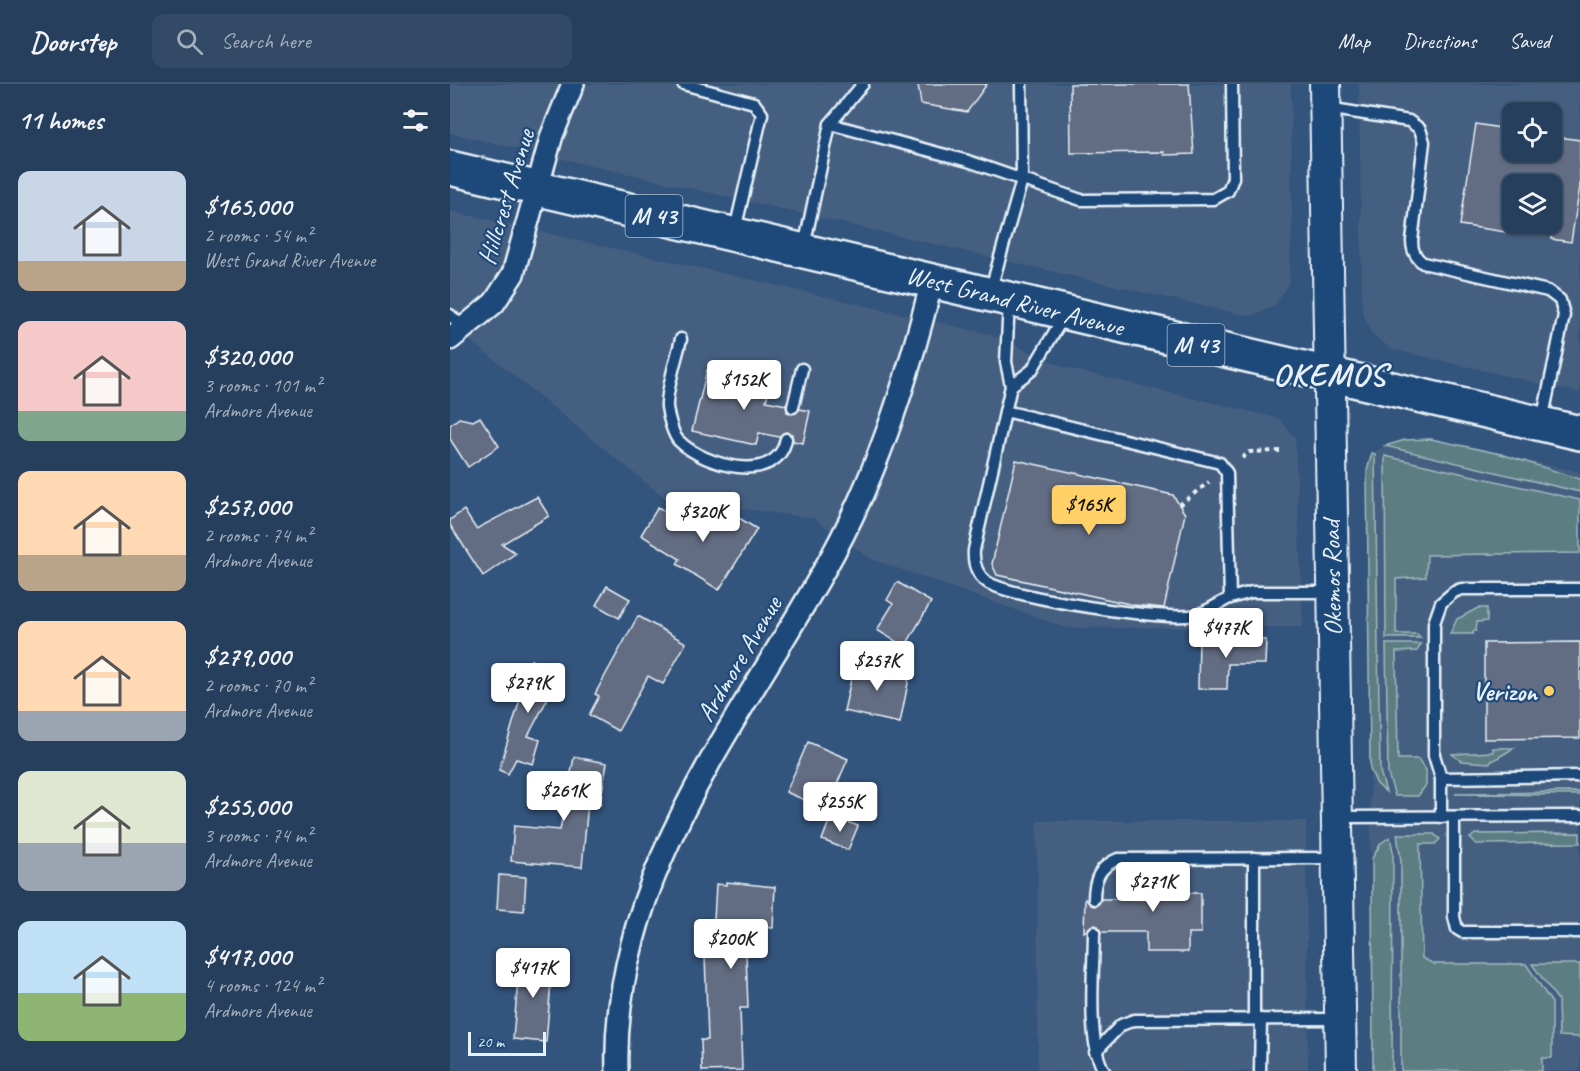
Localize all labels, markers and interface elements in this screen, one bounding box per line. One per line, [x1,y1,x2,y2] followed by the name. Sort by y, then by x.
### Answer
[152,14,572,68] search box
[30,24,116,59] text: Doorstep
[173,25,206,58] icon: search
[221,27,311,55] text: Search here
[1338,28,1370,54] text: Map
[1403,28,1476,54] text: Directions
[1509,28,1550,54] text: Saved
[1502,102,1562,234] map controls
[1502,102,1562,162] button: locate
[18,104,103,137] text: 11 homes
[399,104,432,137] icon: filters
[470,124,543,269] street label: Hillcrest Avenue
[1502,174,1562,234] button: layers
[204,190,291,223] text: $165,000
[66,195,138,267] icon: home
[626,195,682,237] road number: M 43
[204,223,312,248] text: 2 rooms · 54 m²
[204,248,375,273] text: West Grand River Avenue
[903,258,1129,345] street label: West Grand River Avenue
[1168,324,1224,366] road number: M 43
[204,340,291,373] text: $320,000
[66,345,138,417] icon: home
[1273,354,1393,395] district label: OKEMOS
[702,360,786,411] pin: $152K
[721,367,767,392] text: $152K
[204,373,321,398] text: 3 rooms · 101 m²
[204,398,312,423] text: Ardmore Avenue
[1047,485,1131,536] pin: $165K
[204,490,291,523] text: $257,000
[661,492,745,543] pin: $320K
[1066,492,1112,517] text: $165K
[66,495,138,567] icon: home
[680,499,726,524] text: $320K
[1314,516,1350,636] street label: Okemos Road
[204,523,312,548] text: 2 rooms · 74 m²
[204,548,312,573] text: Ardmore Avenue
[689,589,790,728] street label: Ardmore Avenue
[1184,608,1268,659] pin: $477K
[1203,615,1249,640] text: $477K
[204,640,291,673] text: $279,000
[835,641,919,692] pin: $257K
[66,645,138,717] icon: home
[854,648,900,673] text: $257K
[486,663,570,714] pin: $279K
[505,670,551,695] text: $279K
[204,673,312,698] text: 2 rooms · 70 m²
[1472,675,1539,708] place label: Verizon
[1542,684,1556,698] marker: Verizon
[204,698,312,723] text: Ardmore Avenue
[522,771,606,822] pin: $261K
[541,778,587,803] text: $261K
[798,782,882,833] pin: $255K
[817,789,863,814] text: $255K
[204,790,290,823] text: $255,000
[66,795,138,867] icon: home
[204,823,312,848] text: 3 rooms · 74 m²
[204,848,312,873] text: Ardmore Avenue
[1111,862,1195,913] pin: $271K
[1130,869,1176,894] text: $271K
[689,919,773,970] pin: $200K
[708,926,754,951] text: $200K
[204,940,291,973] text: $417,000
[66,945,138,1017] icon: home
[491,948,575,999] pin: $417K
[510,955,556,980] text: $417K
[204,973,321,998] text: 4 rooms · 124 m²
[204,998,312,1023] text: Ardmore Avenue
[468,1029,546,1056] scale bar
[477,1032,504,1052] text: 20 m

